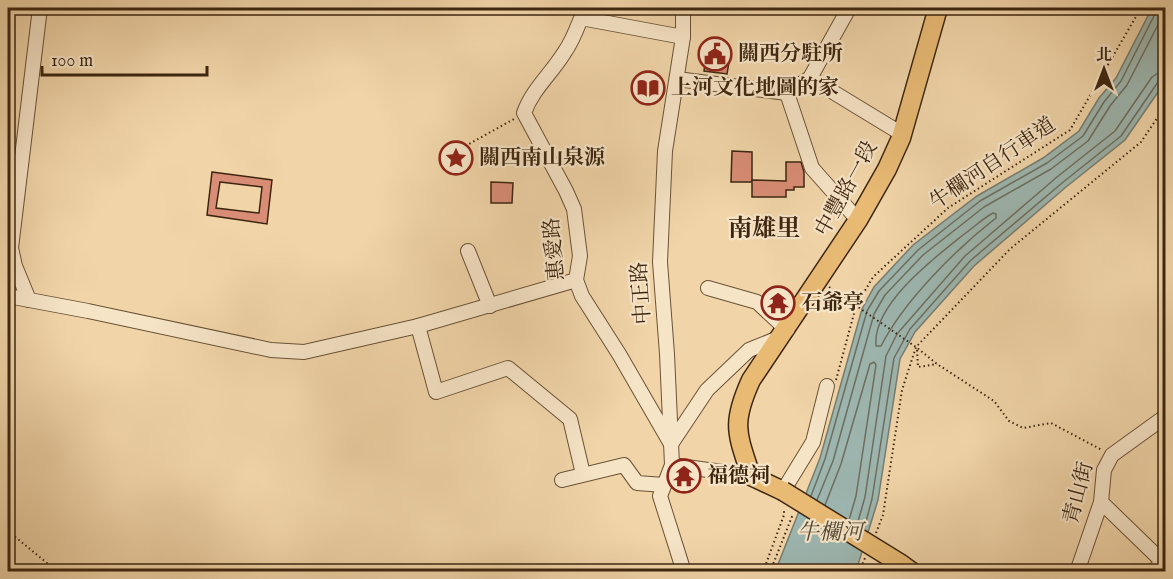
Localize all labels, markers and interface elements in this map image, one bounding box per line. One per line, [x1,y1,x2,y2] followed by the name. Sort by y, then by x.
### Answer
[697,36,733,72] public building icon: 關西分駐所
[42,39,207,77] scale bar
[1074,39,1134,99] north arrow
[738,41,843,68] place label: 關西分駐所
[1096,46,1112,66] text: 北
[51,50,93,73] text: 100 m
[630,70,666,106] library icon: 上河文化地圖的家
[671,75,839,102] place label: 上河文化地圖的家
[925,112,1061,216] street label: 牛欄河自行車道
[810,137,884,241] street label: 中豐路一段
[438,140,474,176] place icon: 關西南山泉源
[479,145,605,172] place label: 關西南山泉源
[728,214,800,245] district label: 南雄里
[539,216,571,282] street label: 惠愛路
[626,261,658,325] street label: 中正路
[760,285,796,321] temple icon: 石爺亭
[801,290,864,317] place label: 石爺亭
[666,458,702,494] temple icon: 福德祠
[1058,459,1100,527] street label: 青山街
[707,463,770,490] place label: 福德祠
[797,519,867,547] water label: 牛欄河

